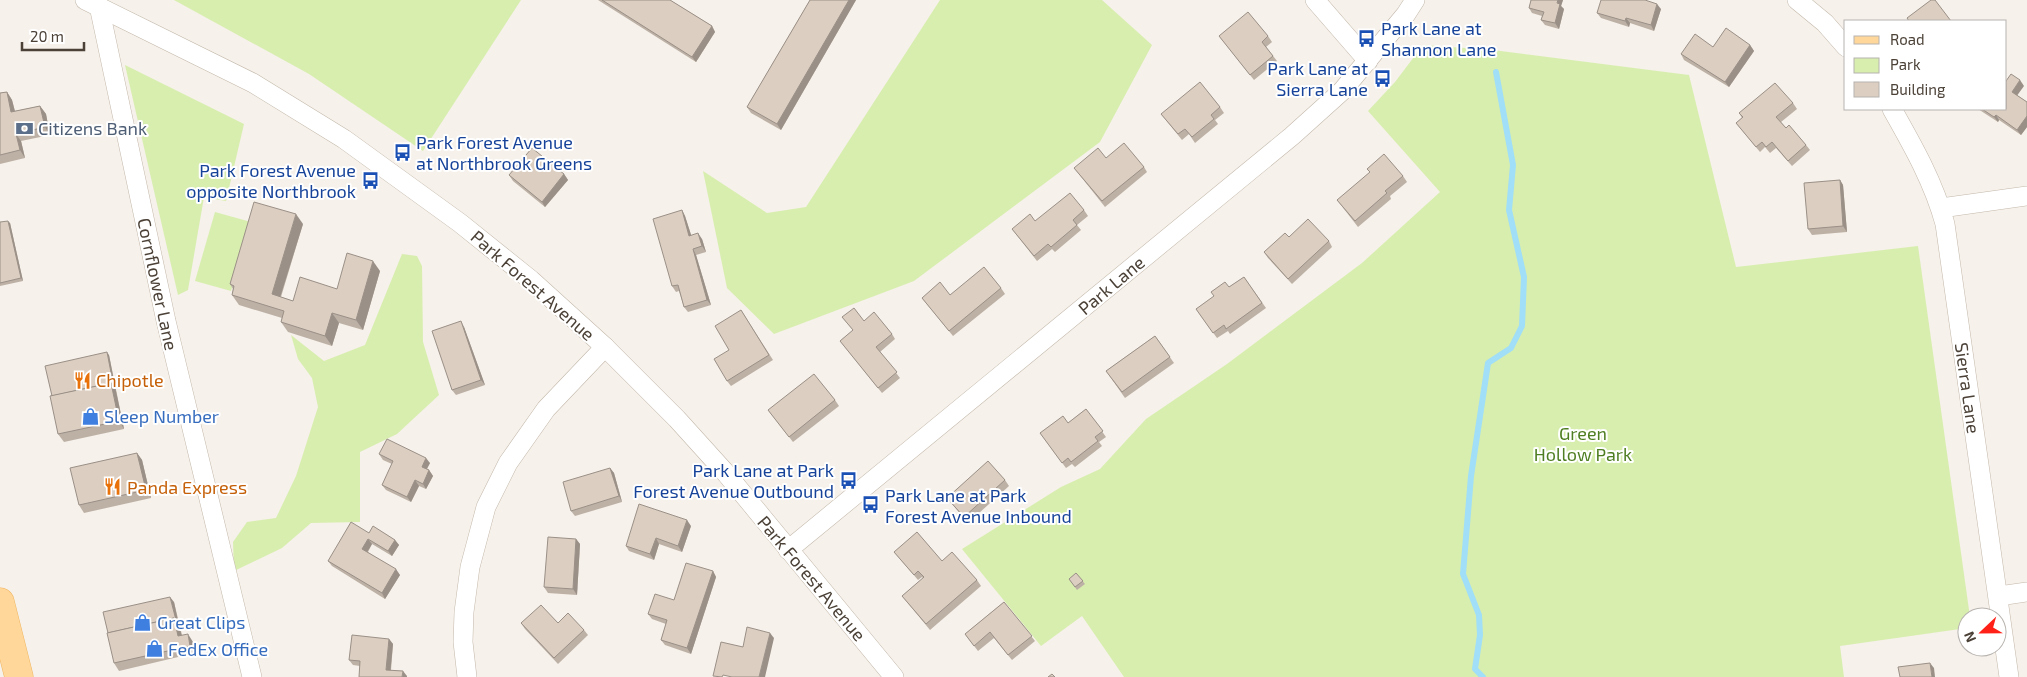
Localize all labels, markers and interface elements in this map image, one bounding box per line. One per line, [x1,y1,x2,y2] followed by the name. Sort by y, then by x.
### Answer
[1381,17,1496,60] place label: Park Lane at Shannon Lane
[22,20,85,52] scale bar
[1844,20,2007,110] legend
[30,27,64,45] text: 20 m
[1357,28,1377,48] bus stop icon: Park Lane at Shannon Lane
[1890,30,1925,48] text: Road
[1890,55,1921,73] text: Park
[1267,57,1368,100] place label: Park Lane at Sierra Lane
[1372,68,1392,88] bus stop icon: Park Lane at Sierra Lane
[1890,80,1946,98] text: Building
[38,117,147,139] place label: Citizens Bank
[14,118,34,138] bank icon: Citizens Bank
[416,131,592,174] place label: Park Forest Avenue at Northbrook Greens
[392,142,412,162] bus stop icon: Park Forest Avenue at Northbrook Greens
[186,159,356,202] place label: Park Forest Avenue opposite Northbrook
[360,170,380,190] bus stop icon: Park Forest Avenue opposite Northbrook
[133,216,183,352] street label: Cornflower Lane
[467,225,599,345] street label: Park Forest Avenue
[1073,251,1149,319] street label: Park Lane
[1951,341,1985,435] street label: Sierra Lane
[96,369,164,391] place label: Chipotle
[72,370,92,390] restaurant icon: Chipotle
[104,405,219,427] place label: Sleep Number
[80,406,100,426] shop icon: Sleep Number
[1534,422,1632,465] park label: Green Hollow Park
[633,459,834,502] place label: Park Lane at Park Forest Avenue Outbound
[838,470,858,490] bus stop icon: Park Lane at Park Forest Avenue Outbound
[127,476,247,498] place label: Panda Express
[103,477,123,497] restaurant icon: Panda Express
[885,484,1072,527] place label: Park Lane at Park Forest Avenue Inbound
[861,495,881,515] bus stop icon: Park Lane at Park Forest Avenue Inbound
[753,511,871,645] street label: Park Forest Avenue
[1957,607,2007,657] north arrow
[157,611,245,633] place label: Great Clips
[133,612,153,632] shop icon: Great Clips
[1960,629,1979,645] text: N
[168,638,268,660] place label: FedEx Office
[144,639,164,659] shop icon: FedEx Office

